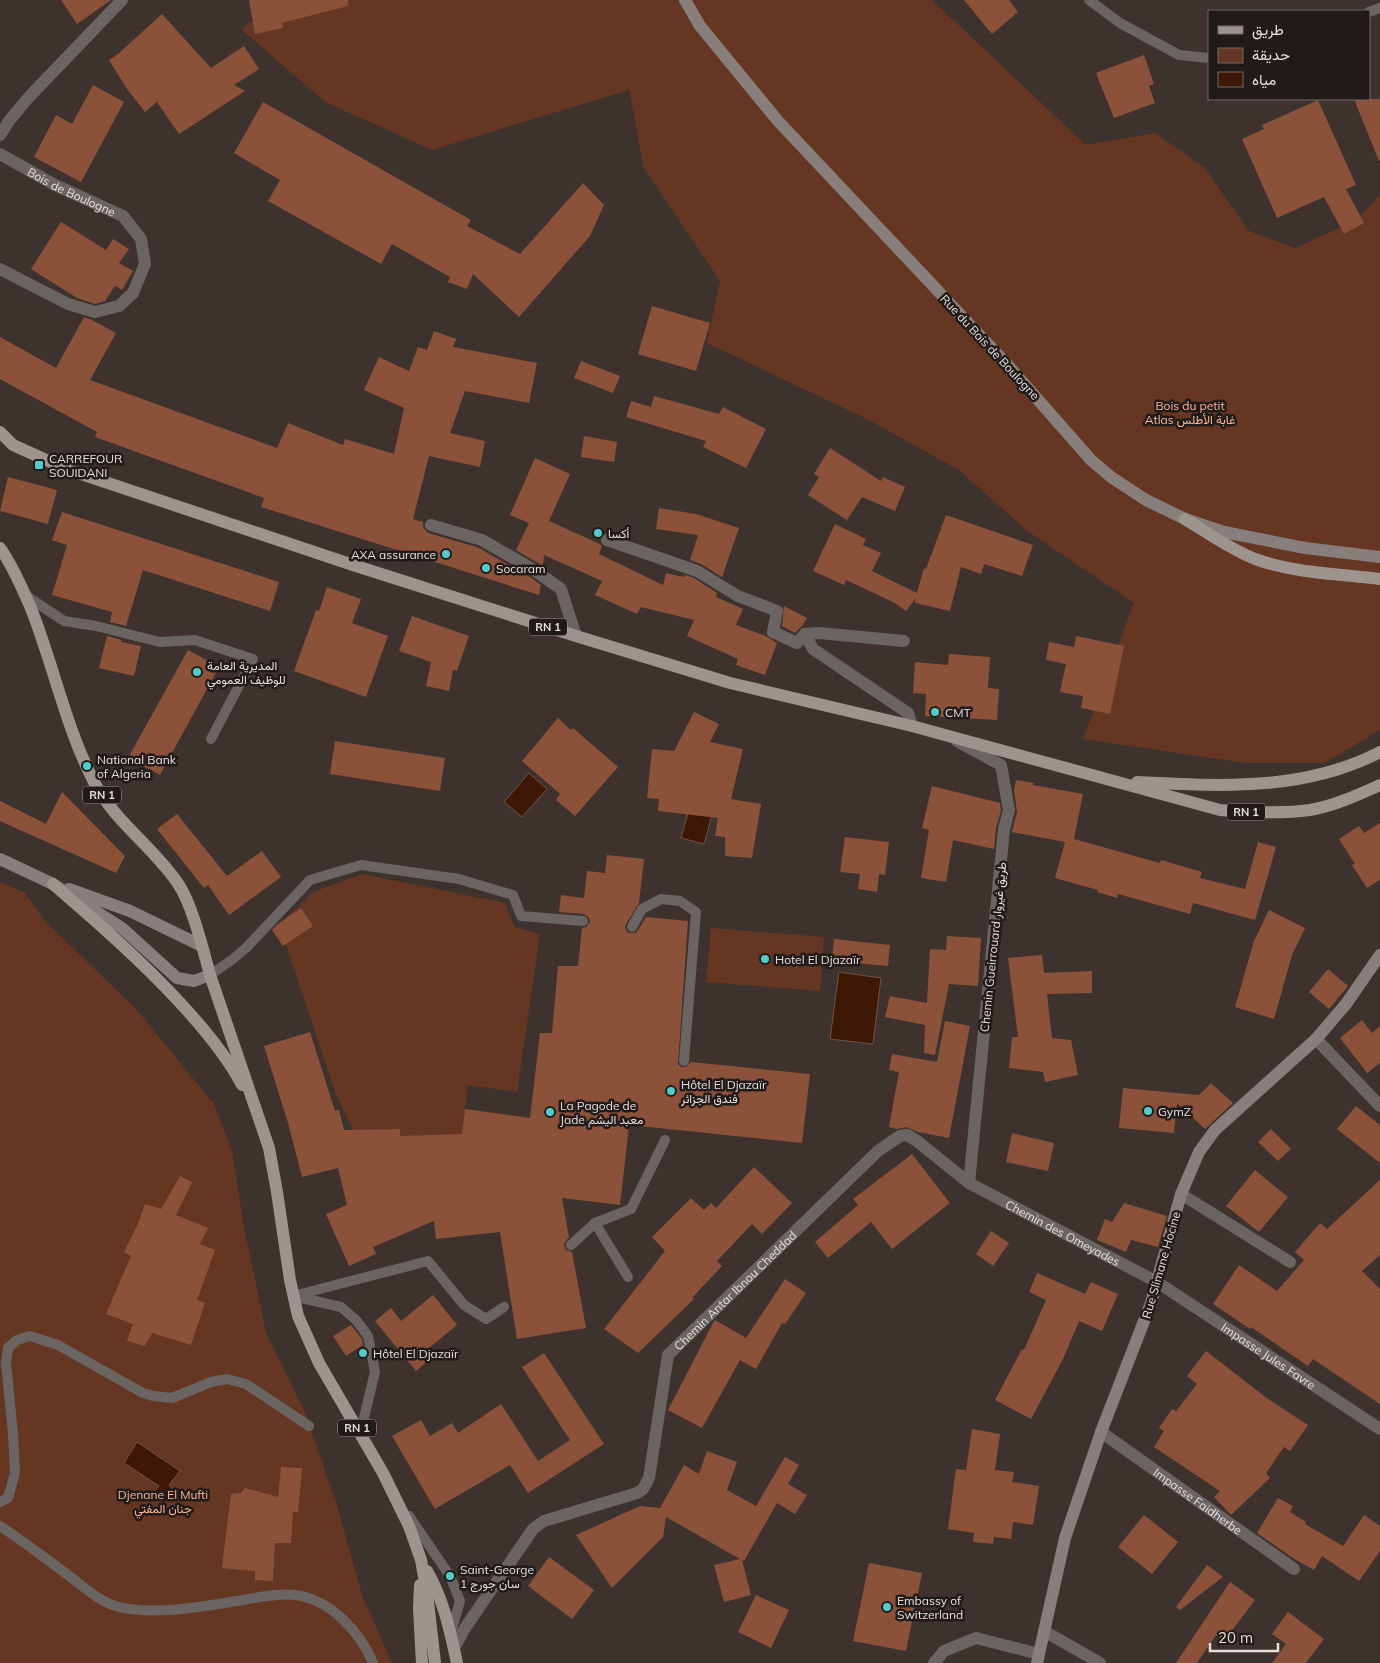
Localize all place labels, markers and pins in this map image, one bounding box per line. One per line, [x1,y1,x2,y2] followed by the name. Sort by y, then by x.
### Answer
[49,451,122,480] place label: CARREFOUR SOUIDANI
[33,459,45,471] marker: CARREFOUR SOUIDANI
[608,526,630,541] place label: أكسا
[592,527,604,539] marker: أكسا
[351,547,436,562] place label: AXA assurance
[440,548,452,560] marker: AXA assurance
[496,561,545,576] place label: Socaram
[480,562,492,574] marker: Socaram
[207,658,286,690] place label: المديرية العامة للوظيف العمومي
[191,666,203,678] marker: المديرية العامة للوظيف العمومي
[945,705,972,720] place label: CMT
[929,706,941,718] marker: CMT
[97,752,177,781] place label: National Bank of Algeria
[81,760,93,772] marker: National Bank of Algeria
[775,952,861,967] place label: Hotel El Djazaïr
[759,953,771,965] marker: Hotel El Djazaïr
[680,1077,767,1107] place label: Hôtel El Djazaïr فندق الجزائر
[665,1085,677,1097] marker: Hôtel El Djazaïr فندق الجزائر
[560,1098,643,1128] place label: La Pagode de Jade معبد اليشم
[1158,1104,1191,1119] place label: GymZ
[1142,1105,1154,1117] marker: GymZ
[544,1106,556,1118] marker: La Pagode de Jade معبد اليشم
[373,1346,459,1361] place label: Hôtel El Djazaïr
[357,1347,369,1359] marker: Hôtel El Djazaïr
[460,1562,534,1593] place label: Saint-George 1 سان جورج
[444,1570,456,1582] marker: Saint-George 1 سان جورج
[897,1593,963,1622] place label: Embassy of Switzerland
[881,1601,893,1613] marker: Embassy of Switzerland

